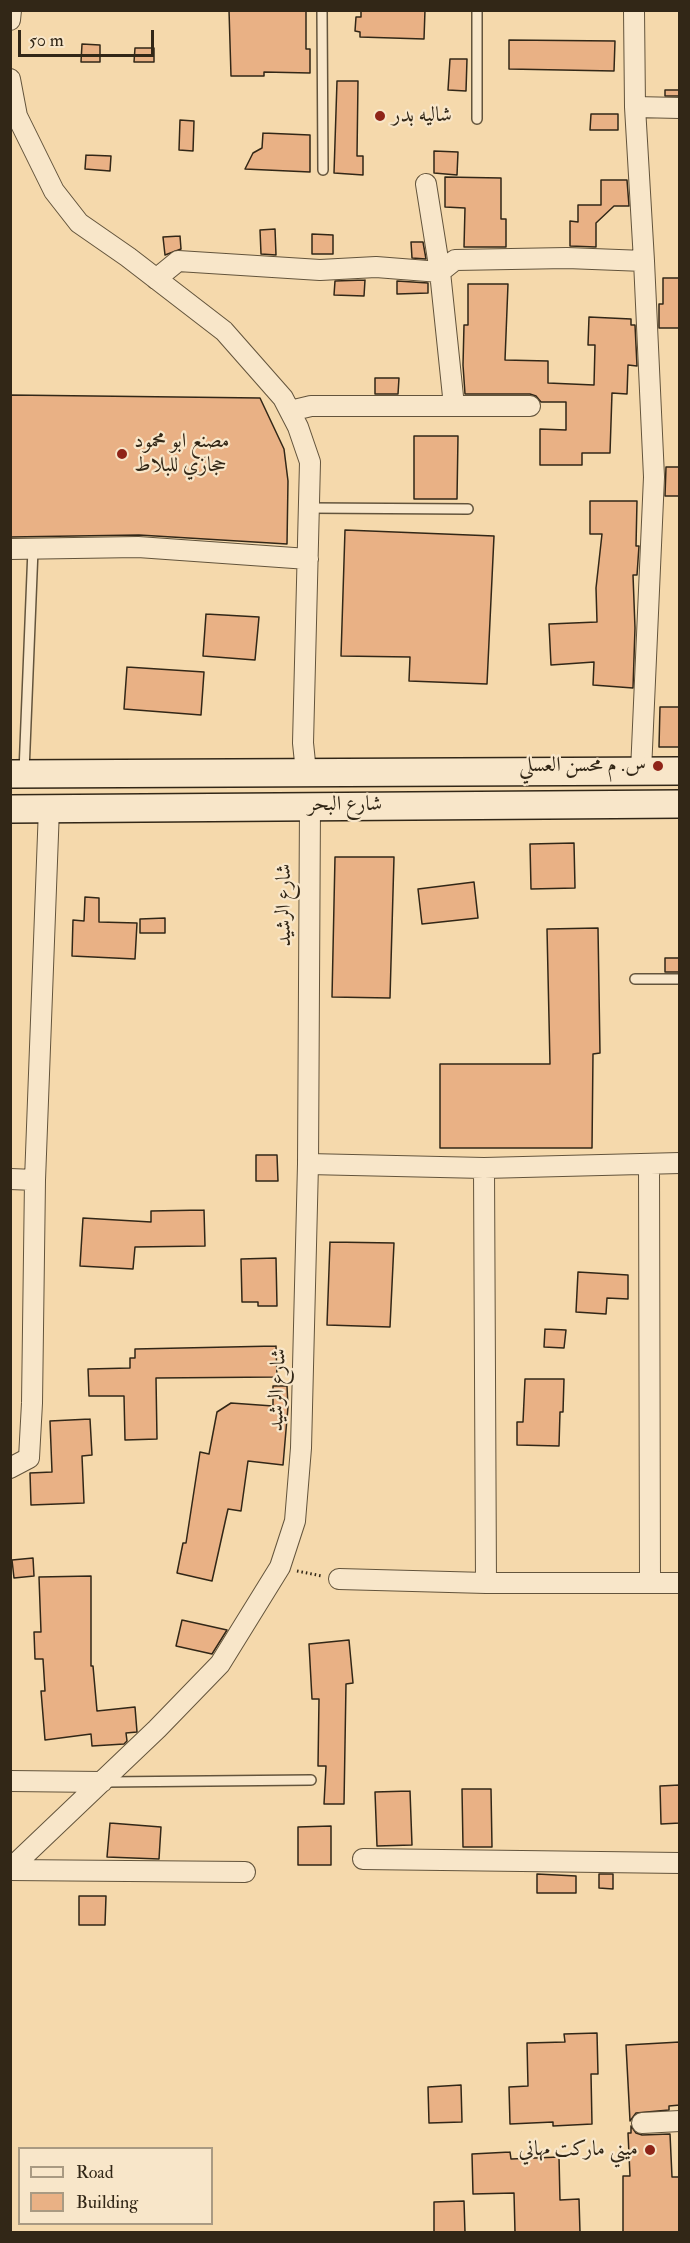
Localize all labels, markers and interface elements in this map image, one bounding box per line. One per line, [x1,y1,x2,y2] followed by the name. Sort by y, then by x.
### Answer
[21,18,158,56] scale bar
[29,29,64,52] text: 50 m
[392,103,452,129] place label: شاليه بدر
[373,109,387,123] marker: شاليه بدر
[134,429,229,479] place label: مصنع ابو محمود حجازي للبلاط
[115,447,129,461] marker: مصنع ابو محمود حجازي للبلاط
[519,753,646,779] place label: س. م محسن العسلي
[651,759,665,773] marker: س. م محسن العسلي
[308,792,382,818] street label: شارع البحر
[272,863,298,947] street label: شارع الرشيد
[265,1348,293,1432] street label: شارع الرشيد
[519,2137,638,2163] place label: ميني ماركت مهاني
[643,2143,657,2157] marker: ميني ماركت مهاني
[18,2147,213,2225] legend
[76,2161,114,2184] text: Road
[76,2191,138,2214] text: Building

